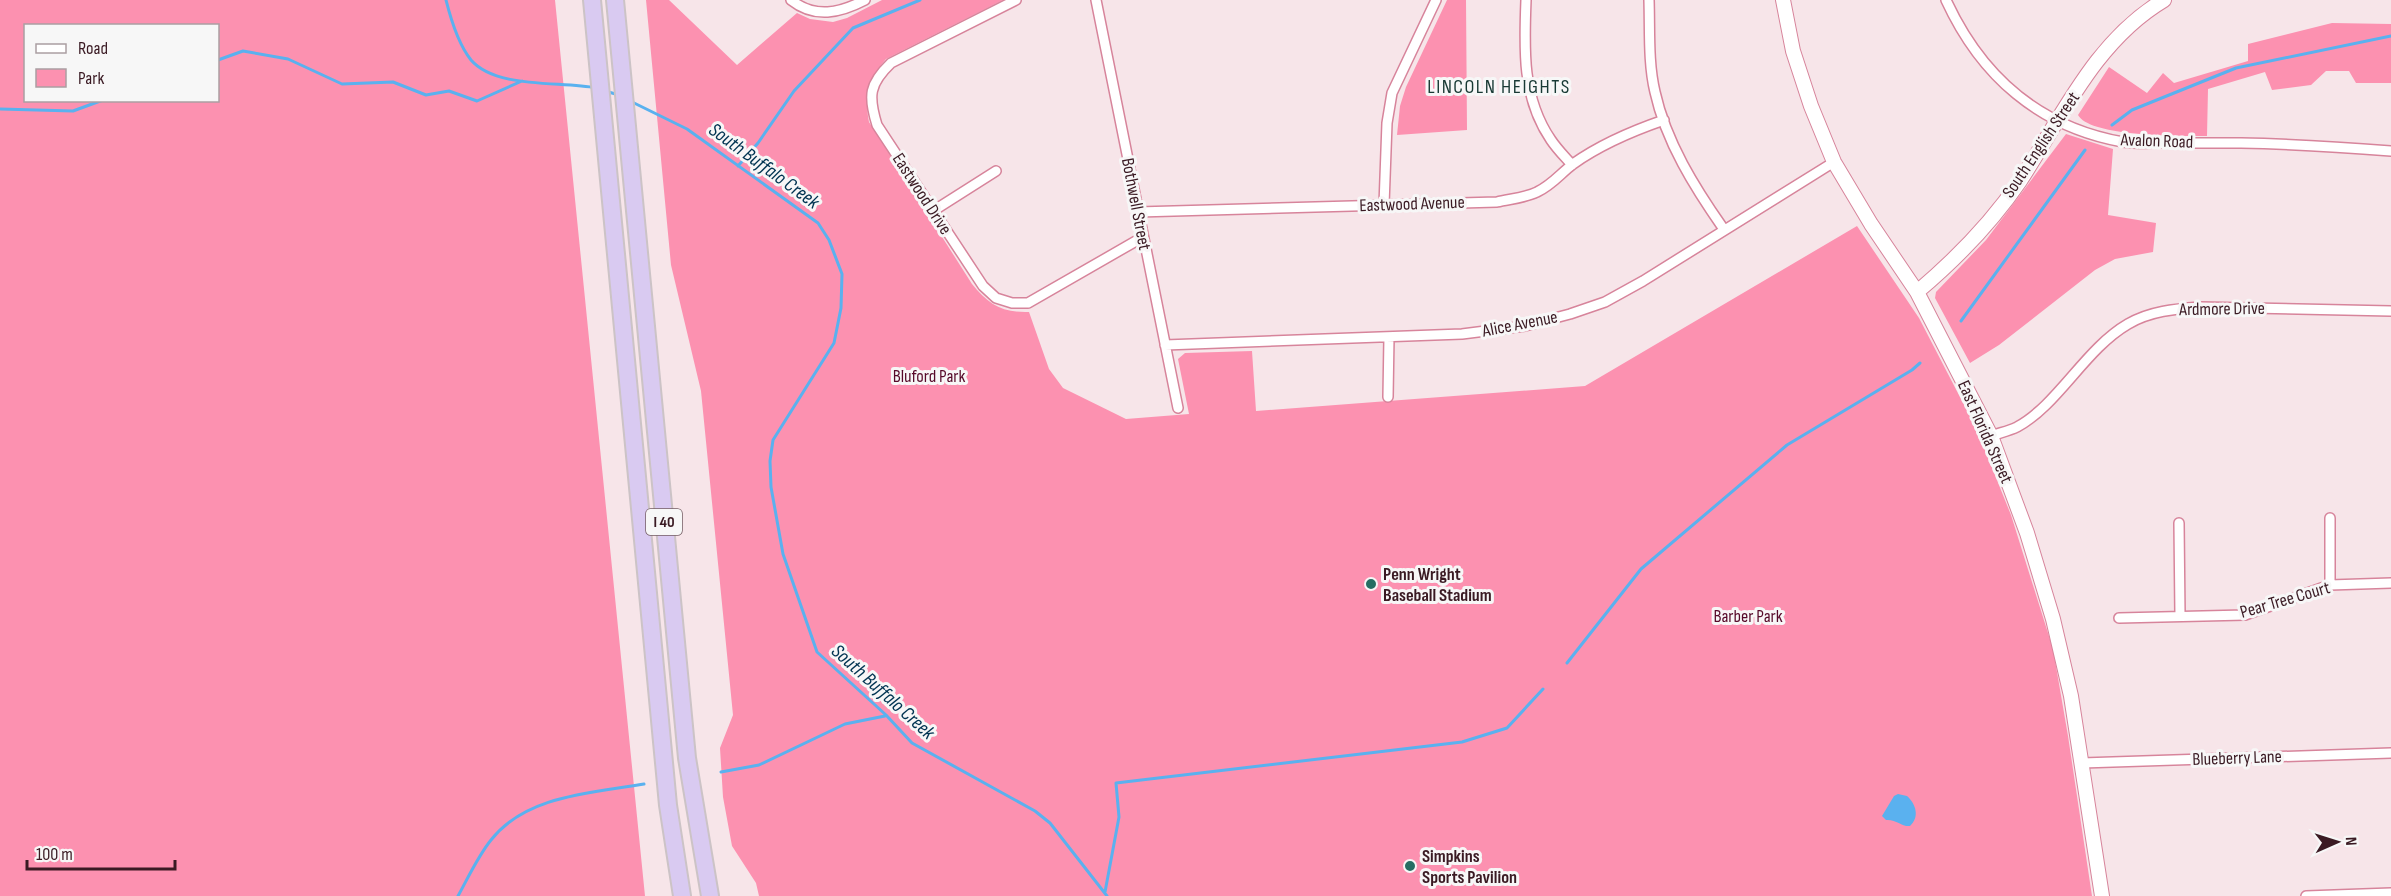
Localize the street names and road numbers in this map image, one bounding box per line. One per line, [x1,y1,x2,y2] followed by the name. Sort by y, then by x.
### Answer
[1998,88,2084,202] street label: South English Street
[2119,129,2194,153] street label: Avalon Road
[888,149,956,239] street label: Eastwood Drive
[1117,156,1155,252] street label: Bothwell Street
[1359,192,1465,216] street label: Eastwood Avenue
[2178,298,2265,320] street label: Ardmore Drive
[1480,306,1559,342] street label: Alice Avenue
[1953,377,2017,487] street label: East Florida Street
[646,509,682,535] road number: I 40
[2238,577,2333,623] street label: Pear Tree Court
[2192,746,2282,770] street label: Blueberry Lane

